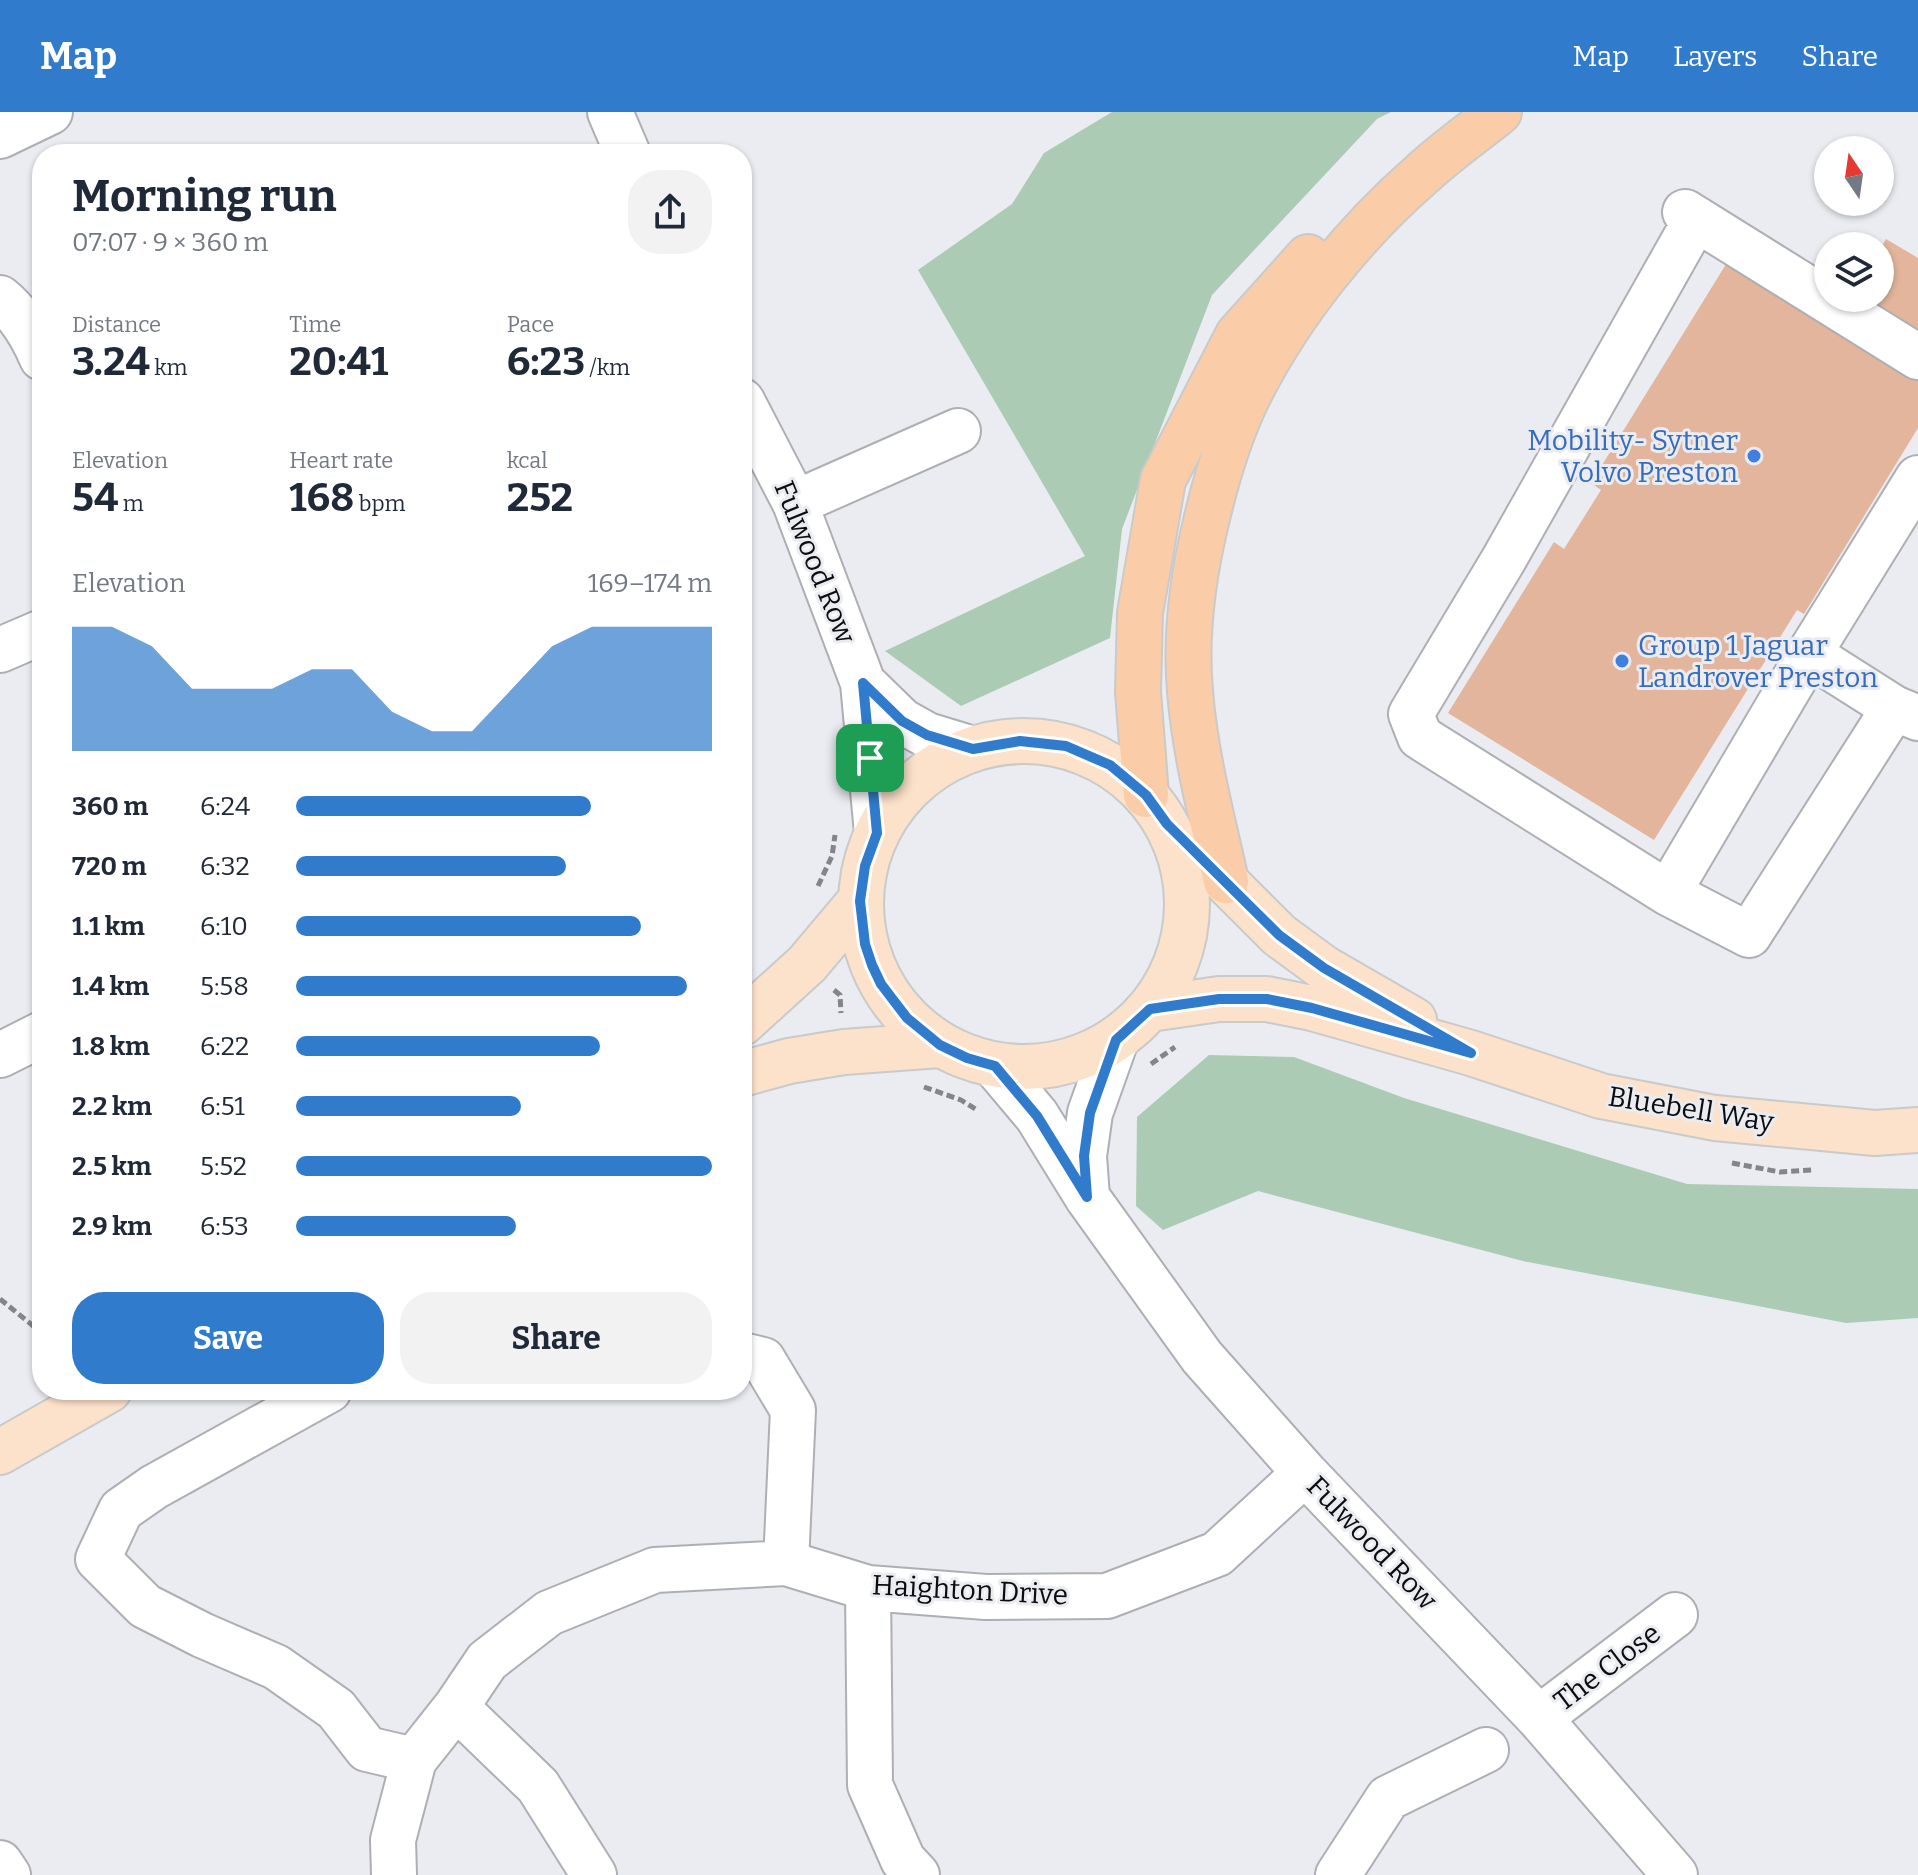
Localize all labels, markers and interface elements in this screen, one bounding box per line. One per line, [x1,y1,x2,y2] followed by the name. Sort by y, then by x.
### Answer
[40,33,117,79] text: Map
[1572,40,1629,73] text: Map
[1673,40,1757,73] text: Layers
[1801,40,1878,73] text: Share
[1814,136,1894,216] north arrow
[1814,136,1894,312] map controls
[72,170,336,223] text: Morning run
[628,170,712,254] button: share
[72,227,268,258] text: 07:07 · 9 × 360 m
[1814,232,1894,312] button: layers
[72,311,161,338] text: Distance
[289,311,341,338] text: Time
[507,311,554,338] text: Pace
[72,338,150,386] text: 3.24
[289,338,388,386] text: 20:41
[507,338,585,386] text: 6:23
[150,354,187,381] text: km
[585,354,630,381] text: /km
[1527,424,1738,489] place label: Mobility- Sytner Volvo Preston
[72,447,168,474] text: Elevation
[289,447,393,474] text: Heart rate
[507,447,548,474] text: kcal
[1745,447,1763,465] marker: Mobility- Sytner Volvo Preston
[72,474,118,522] text: 54
[289,474,354,522] text: 168
[507,474,573,522] text: 252
[767,476,863,649] street label: Fulwood Row
[118,490,144,517] text: m
[354,490,406,517] text: bpm
[72,568,185,599] text: Elevation
[588,568,712,599] text: 169–174 m
[1638,629,1878,694] place label: Group 1 Jaguar Landrover Preston
[1613,652,1631,670] marker: Group 1 Jaguar Landrover Preston
[836,724,904,792] pin
[848,736,892,780] icon: arrive
[72,791,148,822] text: 360 m
[200,791,250,822] text: 6:24
[72,851,147,882] text: 720 m
[200,851,250,882] text: 6:32
[72,911,145,942] text: 1.1 km
[200,911,248,942] text: 6:10
[72,971,149,1002] text: 1.4 km
[200,971,249,1002] text: 5:58
[72,1031,150,1062] text: 1.8 km
[200,1031,249,1062] text: 6:22
[1606,1080,1776,1138] street label: Bluebell Way
[72,1091,152,1122] text: 2.2 km
[200,1091,245,1122] text: 6:51
[72,1151,152,1182] text: 2.5 km
[200,1151,247,1182] text: 5:52
[72,1211,152,1242] text: 2.9 km
[200,1211,249,1242] text: 6:53
[72,1292,384,1384] button: Save
[400,1292,712,1384] button: Share
[1300,1470,1444,1617] street label: Fulwood Row
[871,1568,1069,1612] street label: Haighton Drive
[1547,1616,1667,1718] street label: The Close

